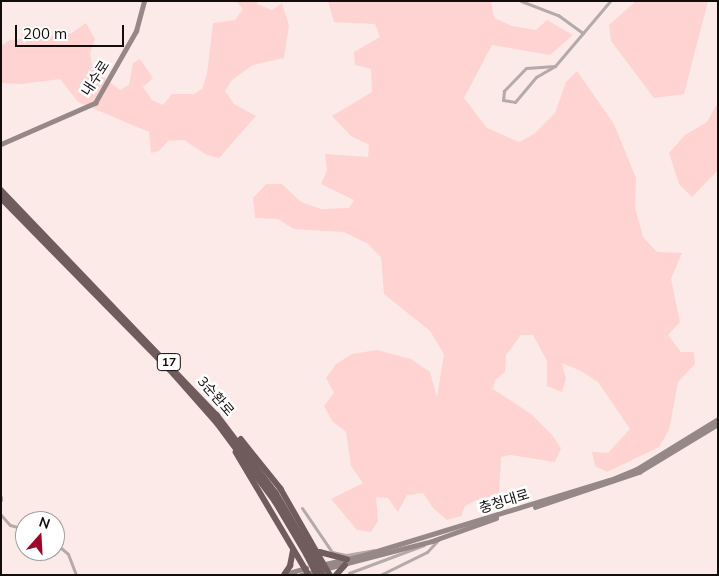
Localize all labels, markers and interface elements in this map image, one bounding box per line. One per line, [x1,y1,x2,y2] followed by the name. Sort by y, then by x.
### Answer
[18,15,126,47] scale bar
[23,24,67,43] text: 200 m
[77,57,113,99] street label: 내수로
[156,352,182,372] road number: 17
[194,373,238,419] street label: 3순환로
[477,485,531,517] street label: 충청대로
[15,511,65,561] north arrow
[37,513,52,533] text: N

